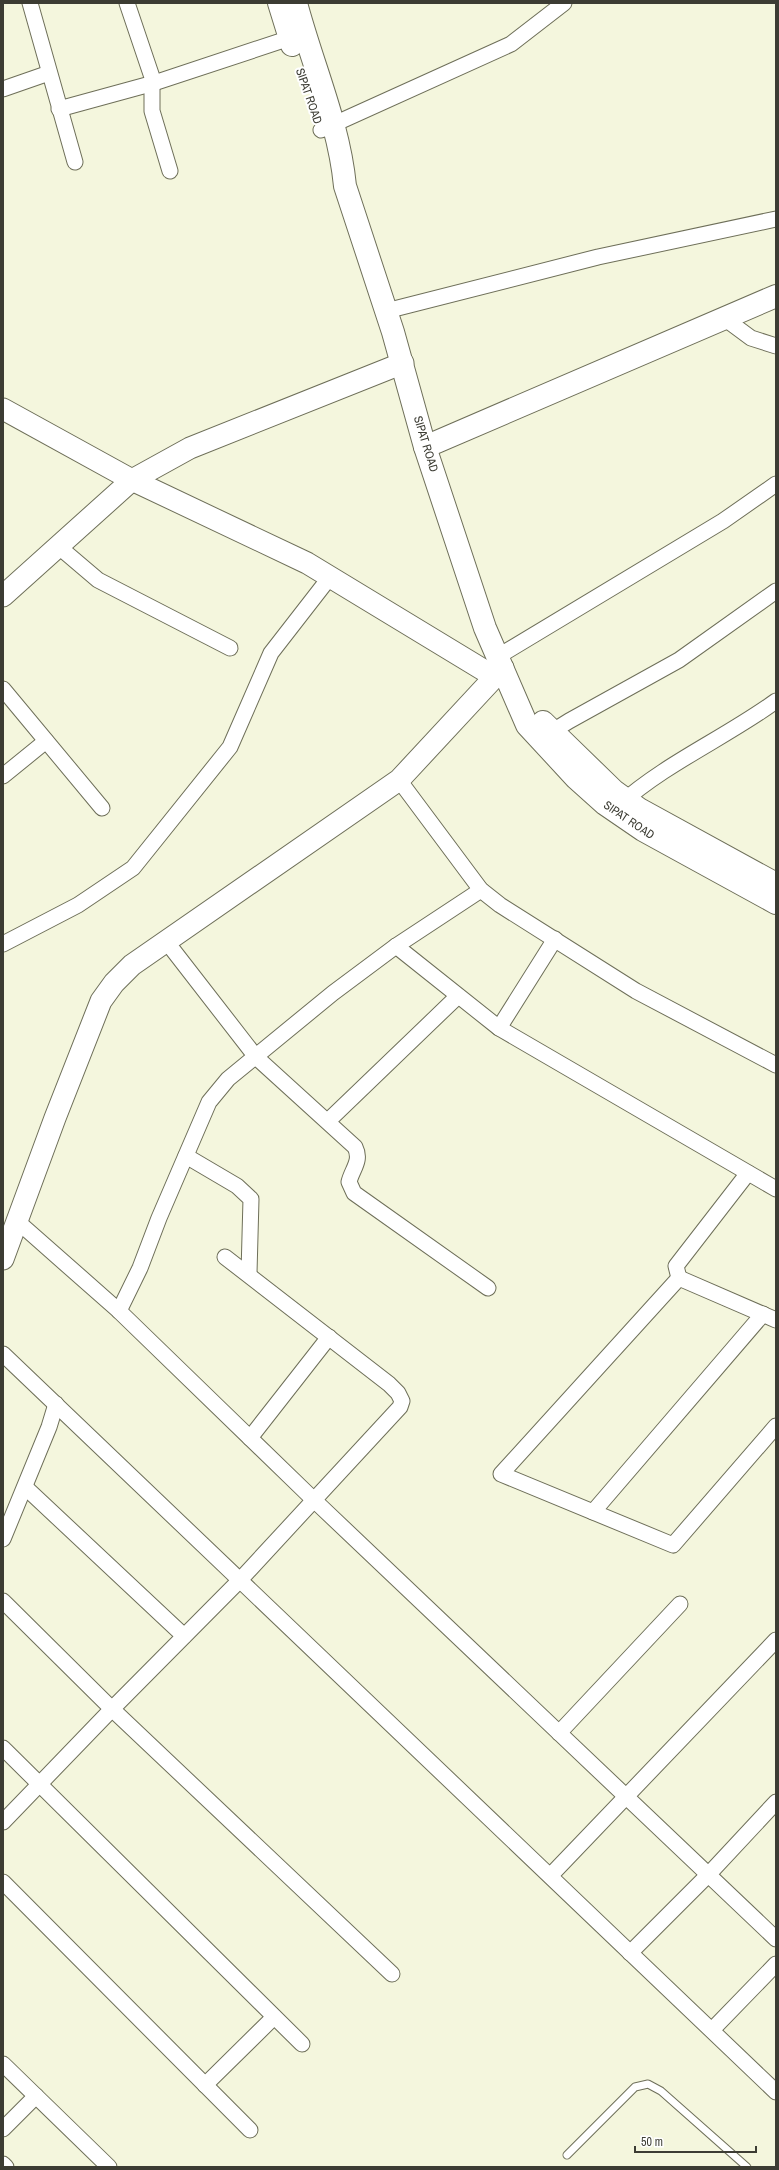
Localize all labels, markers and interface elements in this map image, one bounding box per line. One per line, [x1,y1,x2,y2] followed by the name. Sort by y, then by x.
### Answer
[292,66,326,126] street label: SIPAT ROAD
[410,414,442,474] street label: SIPAT ROAD
[600,797,658,843] street label: SIPAT ROAD
[635,2128,756,2154] scale bar
[641,2134,663,2150] text: 50 m

